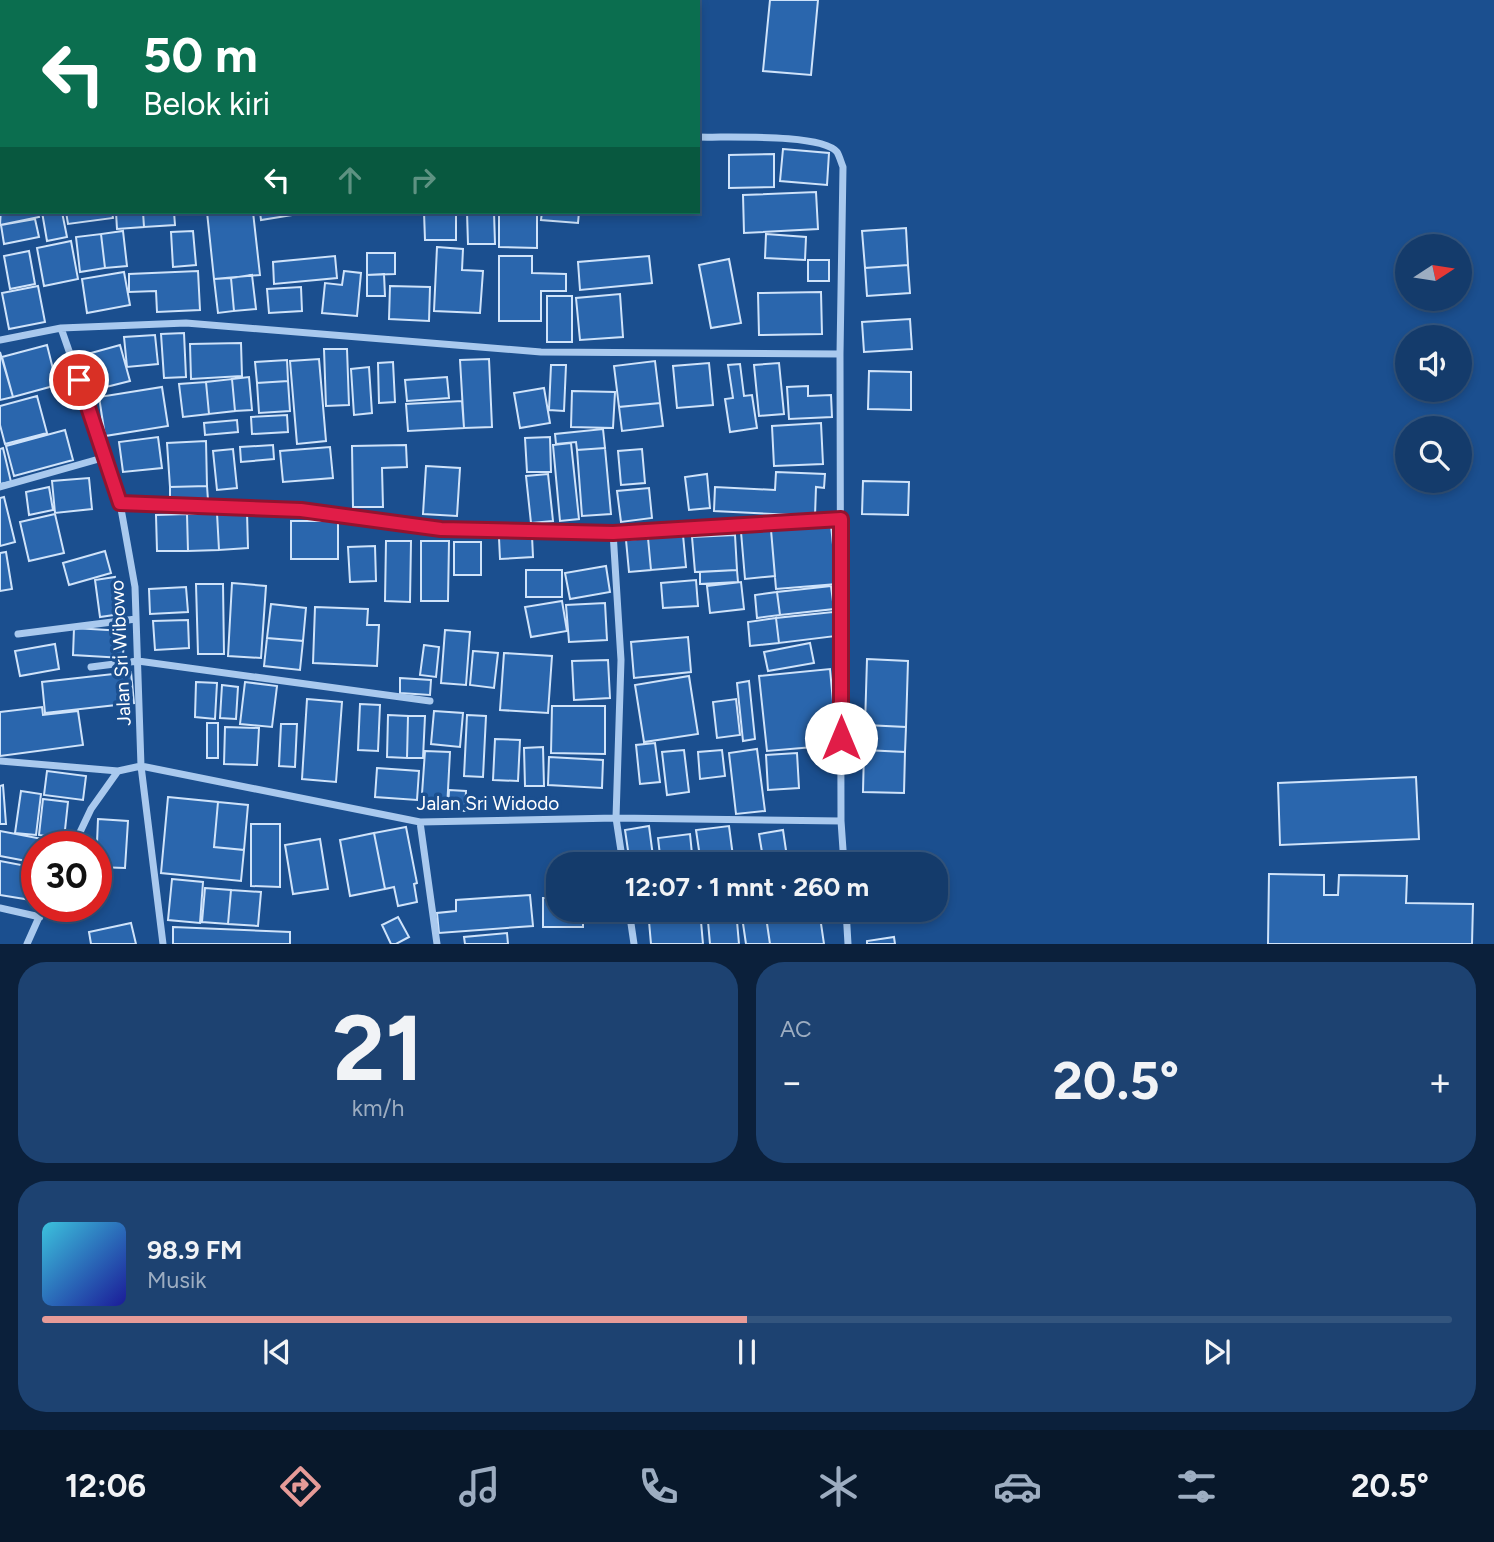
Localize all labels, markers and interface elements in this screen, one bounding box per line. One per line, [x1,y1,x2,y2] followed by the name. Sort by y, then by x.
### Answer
[143,25,258,84] text: 50 m
[28,28,119,119] icon: left
[143,85,270,123] text: Belok kiri
[258,161,296,199] icon: left
[331,161,369,199] icon: ahead
[404,161,442,199] icon: right
[1395,234,1472,312] north arrow
[1395,234,1472,493] map controls
[1395,325,1472,402] button: sound
[49,350,109,410] pin
[60,361,98,399] icon: arrive
[1395,416,1472,493] button: search
[105,579,136,727] street label: Jalan Sri Wibowo
[804,701,878,775] position arrow
[417,792,559,815] street label: Jalan Sri Widodo
[21,831,112,922] speed limit sign: 30
[625,871,869,903] text: 12:07 · 1 mnt · 260 m
[332,994,424,1103] text: 21
[780,1015,812,1043] text: AC
[1053,1050,1179,1112] text: 20.5°
[780,1059,804,1105] text: −
[1428,1059,1452,1105] text: +
[352,1094,404,1122] text: km/h
[147,1234,242,1266] text: 98.9 FM
[147,1266,207,1294] text: Musik
[258,1333,296,1371] icon: previous
[728,1333,766,1371] icon: pause
[1198,1333,1236,1371] icon: next
[276,1462,325,1511] icon: directions
[455,1462,504,1511] icon: music
[634,1462,683,1511] icon: phone
[814,1462,863,1511] icon: climate
[993,1462,1042,1511] icon: car
[1172,1462,1221,1511] icon: filters
[65,1467,146,1505] text: 12:06
[1351,1467,1429,1505] text: 20.5°

